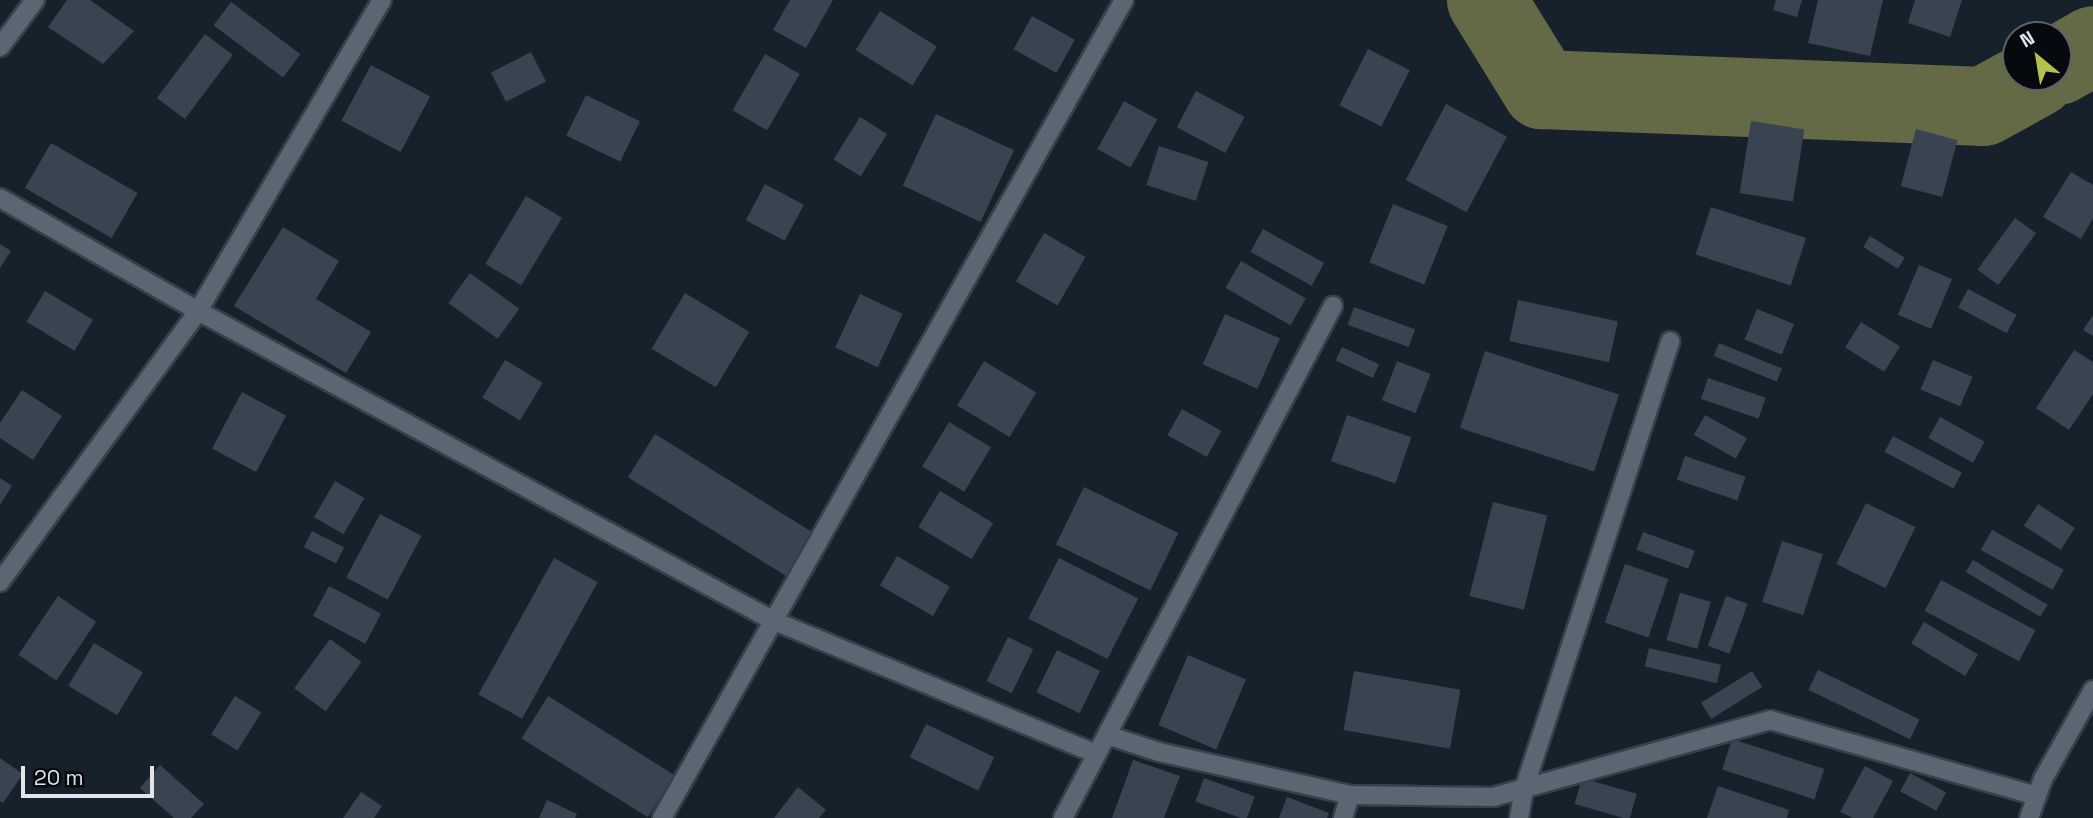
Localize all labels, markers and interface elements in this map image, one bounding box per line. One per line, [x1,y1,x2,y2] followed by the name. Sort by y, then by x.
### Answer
[2002,21,2072,91] north arrow
[2015,25,2039,53] text: N
[24,752,158,796] scale bar
[34,764,84,791] text: 20 m

